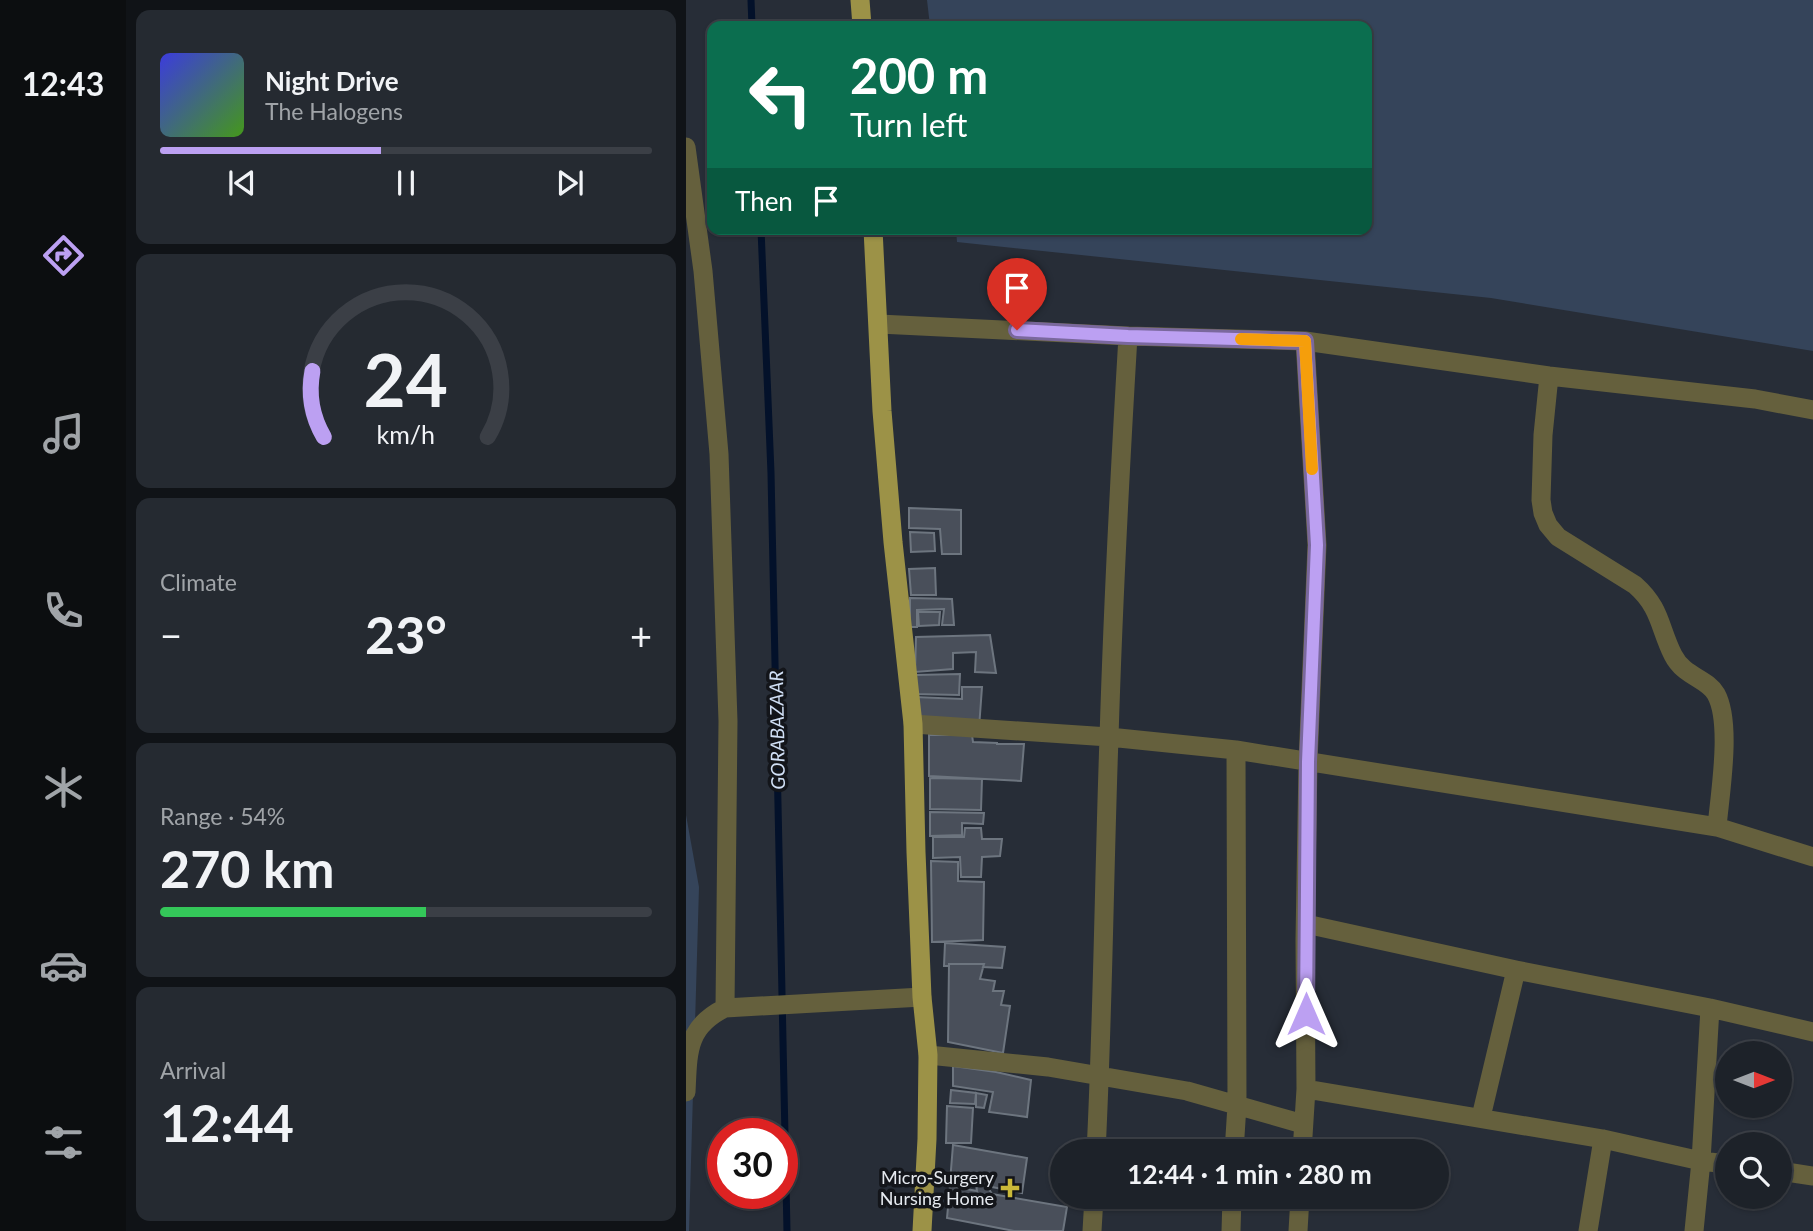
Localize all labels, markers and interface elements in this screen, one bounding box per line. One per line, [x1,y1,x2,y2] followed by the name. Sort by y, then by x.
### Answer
[850,46,988,104] text: 200 m
[735,49,826,140] icon: left
[22,64,104,103] text: 12:43
[265,65,399,97] text: Night Drive
[265,97,403,125] text: The Halogens
[850,105,967,144] text: Turn left
[223,164,261,202] icon: previous
[387,164,425,202] icon: pause
[551,164,589,202] icon: next
[807,182,845,220] icon: arrive
[735,185,793,217] text: Then
[39,231,88,280] icon: directions
[987,258,1047,330] pin
[998,269,1036,307] icon: arrive
[364,336,448,424] text: 24
[39,409,88,458] icon: music
[377,419,435,449] text: km/h
[160,568,237,596] text: Climate
[39,586,88,635] icon: phone
[365,603,447,665] text: 23°
[160,612,182,658] text: −
[630,612,652,658] text: +
[764,670,789,790] water label: GORABAZAAR
[39,763,88,812] icon: climate
[160,802,285,830] text: Range · 54%
[160,837,334,899] text: 270 km
[39,941,88,990] icon: car
[1269,977,1343,1051] position arrow
[1715,1041,1792,1118] north arrow
[1715,1041,1792,1209] map controls
[160,1056,226,1084] text: Arrival
[160,1091,294,1153] text: 12:44
[39,1118,88,1167] icon: filters
[707,1118,798,1209] speed limit sign: 30
[1715,1132,1792,1209] button: search
[1127,1158,1372,1190] text: 12:44 · 1 min · 280 m
[880,1166,995,1209] place label: Micro-Surgery Nursing Home
[1000,1178,1020,1198] marker: Micro-Surgery Nursing Home

